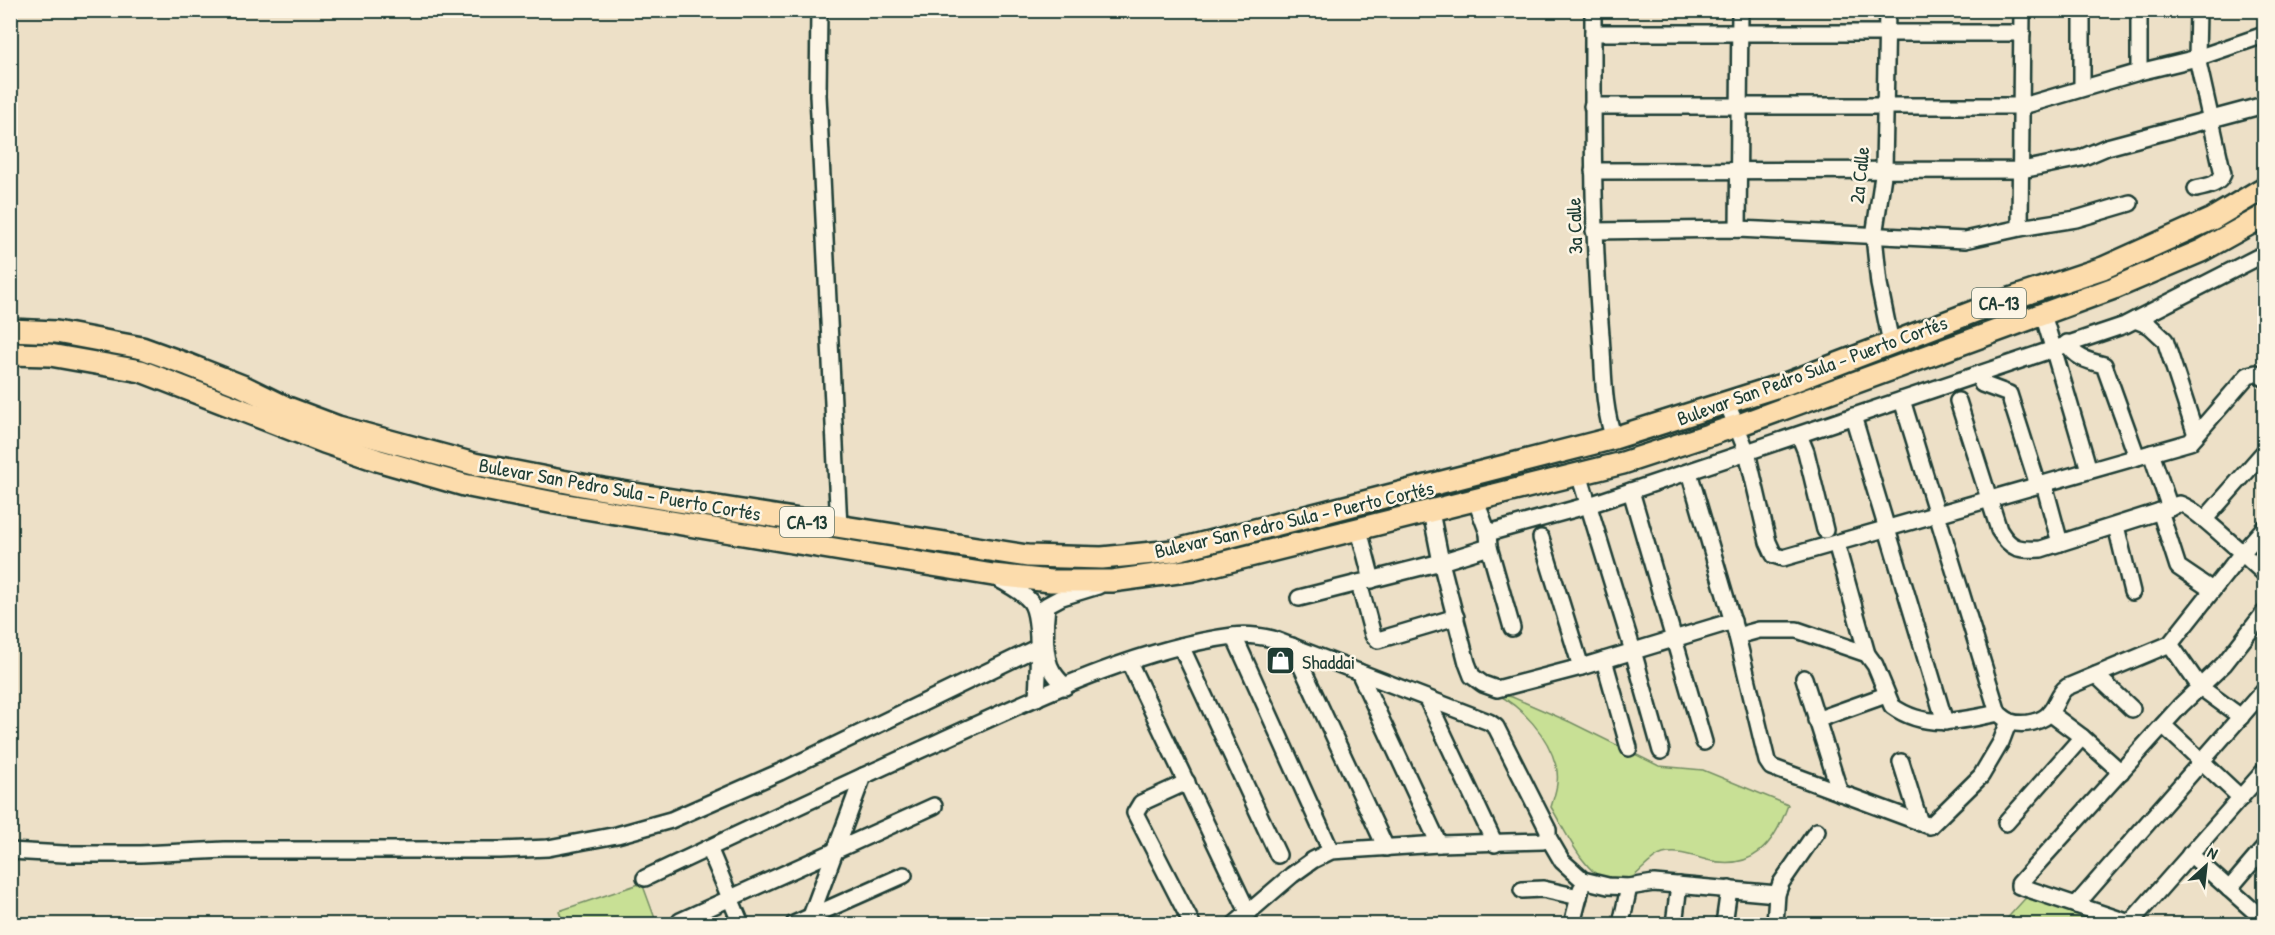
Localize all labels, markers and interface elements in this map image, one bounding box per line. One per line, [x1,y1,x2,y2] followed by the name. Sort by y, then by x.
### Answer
[1843,145,1875,205] street label: 2a Calle
[1560,197,1588,255] street label: 3a Calle
[1972,288,2026,318] road number: CA-13
[1673,308,1951,432] street label: Bulevar San Pedro Sula - Puerto Cortés
[477,451,763,527] street label: Bulevar San Pedro Sula - Puerto Cortés
[1152,474,1436,564] street label: Bulevar San Pedro Sula - Puerto Cortés
[780,507,834,537] road number: CA-13
[1265,645,1297,677] shop icon: Shaddai
[1302,648,1355,675] place label: Shaddai
[2176,836,2236,896] north arrow
[2204,841,2222,865] text: N

